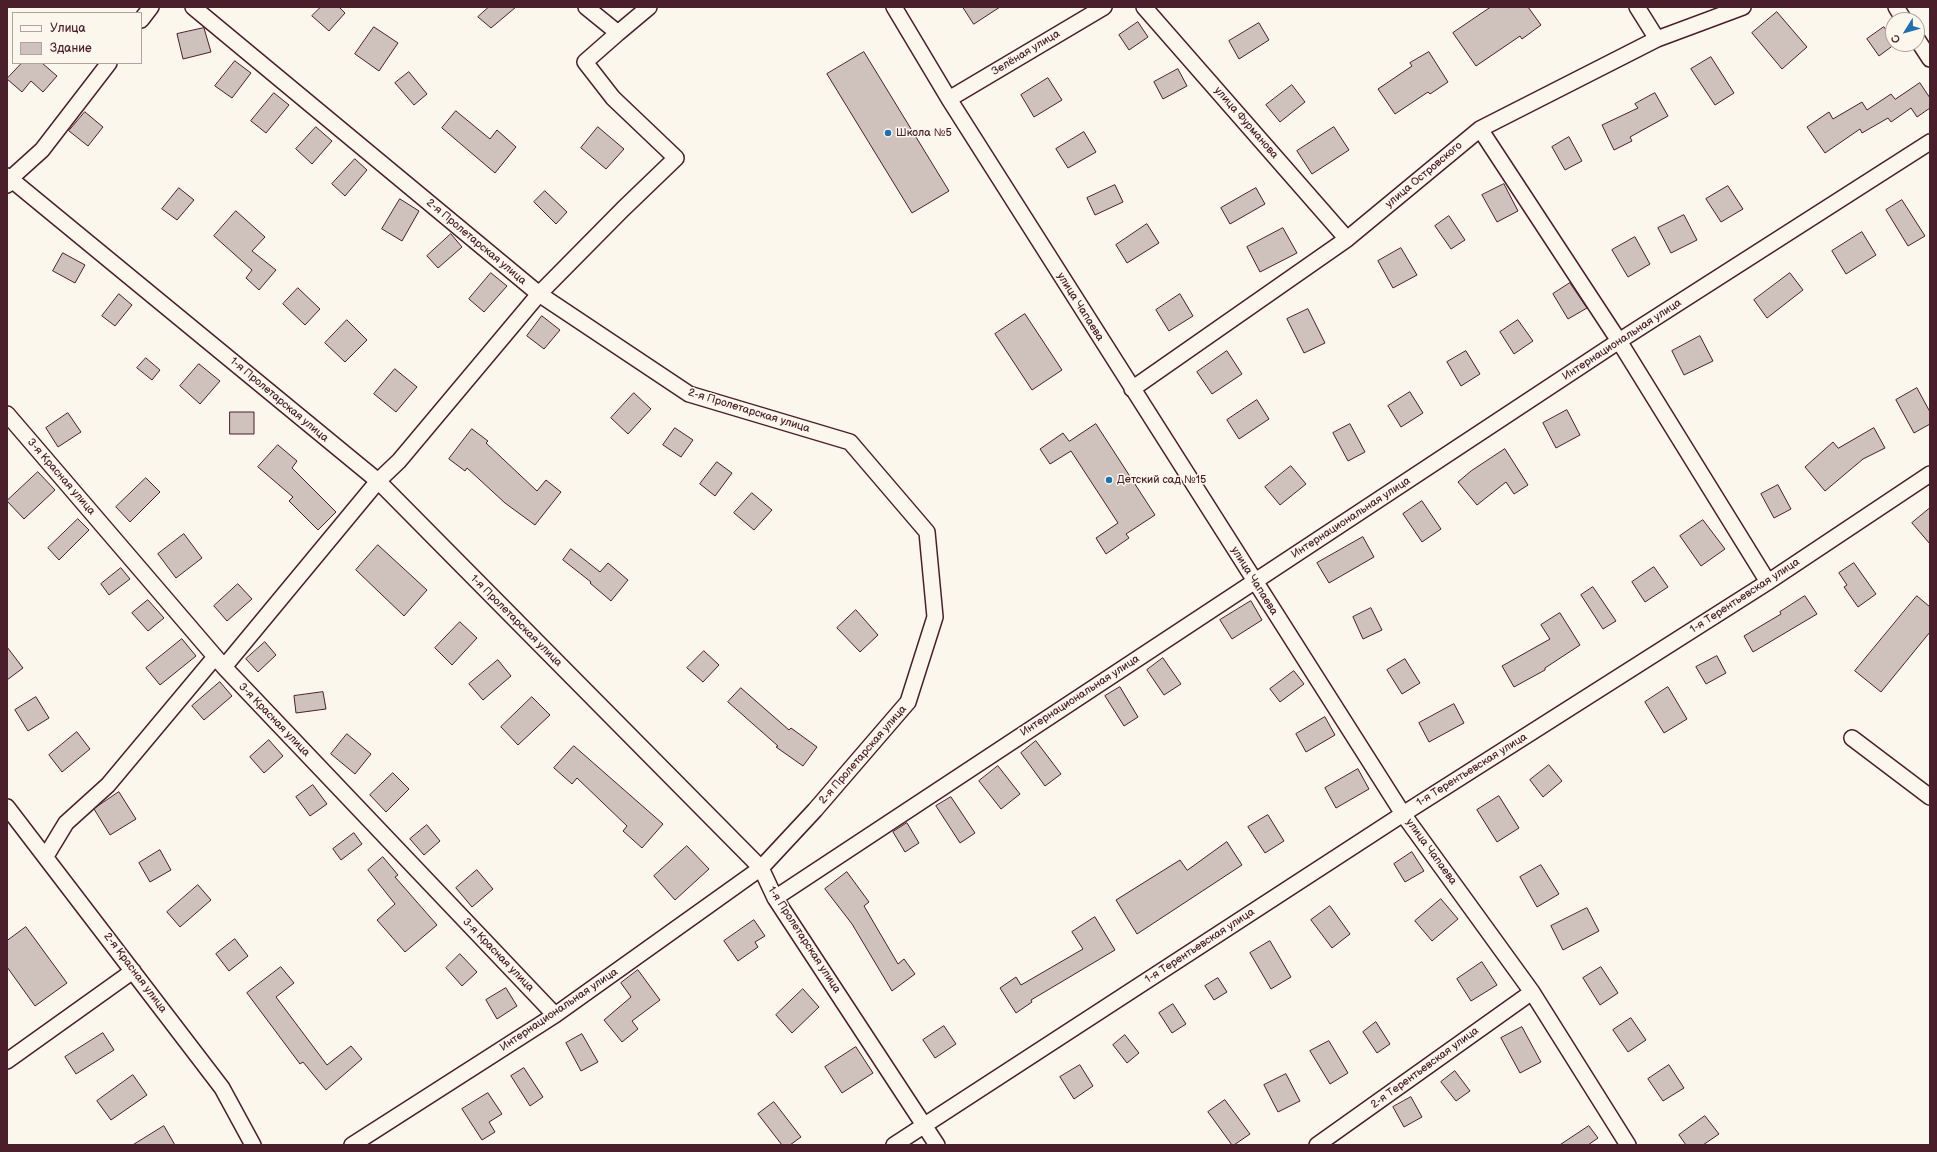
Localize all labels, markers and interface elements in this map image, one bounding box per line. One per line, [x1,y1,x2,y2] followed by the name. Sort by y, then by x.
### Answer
[12,12,142,64] legend
[1885,12,1925,52] north arrow
[50,21,86,36] text: Улица
[990,27,1062,79] street label: Зелёная улица
[1888,32,1903,46] text: С
[50,41,92,56] text: Здание
[1211,84,1281,162] street label: улица Фурманова
[896,126,952,140] place label: Школа №5
[883,128,893,138] marker: Школа №5
[1383,139,1465,211] street label: улица Островского
[423,196,529,288] street label: 2-я Пролетарская улица
[1054,270,1106,344] street label: улица Чапаева
[1560,296,1684,384] street label: Интернациональная улица
[227,355,331,445] street label: 1-я Пролетарская улица
[686,386,812,436] street label: 2-я Пролетарская улица
[24,436,98,518] street label: 3-я Красная улица
[1117,473,1206,487] place label: Детский сад №15
[1289,474,1413,562] street label: Интернациональная улица
[1104,475,1114,485] marker: Детский сад №15
[1228,544,1280,618] street label: улица Чапаева
[1688,556,1802,636] street label: 1-я Терентьевская улица
[467,572,565,670] street label: 1-я Пролетарская улица
[1018,652,1142,740] street label: Интернациональная улица
[235,680,313,760] street label: 3-я Красная улица
[816,703,910,807] street label: 2-я Пролетарская улица
[1414,731,1530,809] street label: 1-я Терентьевская улица
[1403,816,1459,888] street label: улица Чапаева
[765,884,843,996] street label: 1-я Пролетарская улица
[1143,906,1257,986] street label: 1-я Терентьевская улица
[459,915,537,995] street label: 3-я Красная улица
[101,930,169,1016] street label: 2-я Красная улица
[497,966,621,1054] street label: Интернациональная улица
[1368,1024,1482,1112] street label: 2-я Терентьевская улица

